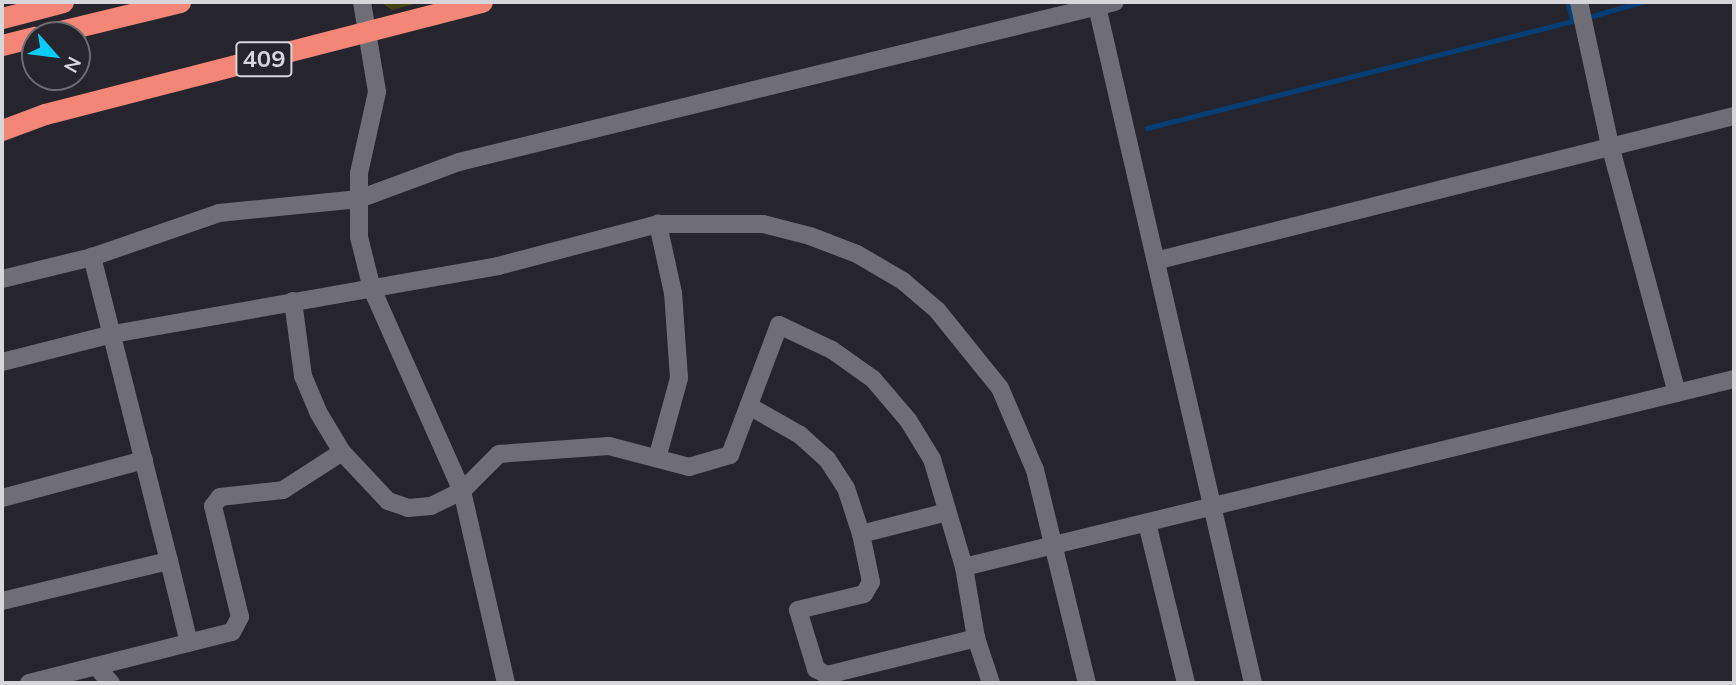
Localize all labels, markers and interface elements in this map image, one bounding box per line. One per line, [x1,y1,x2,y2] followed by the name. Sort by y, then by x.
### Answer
[21,21,91,91] north arrow
[234,38,294,80] road number: 409
[59,53,87,77] text: N

